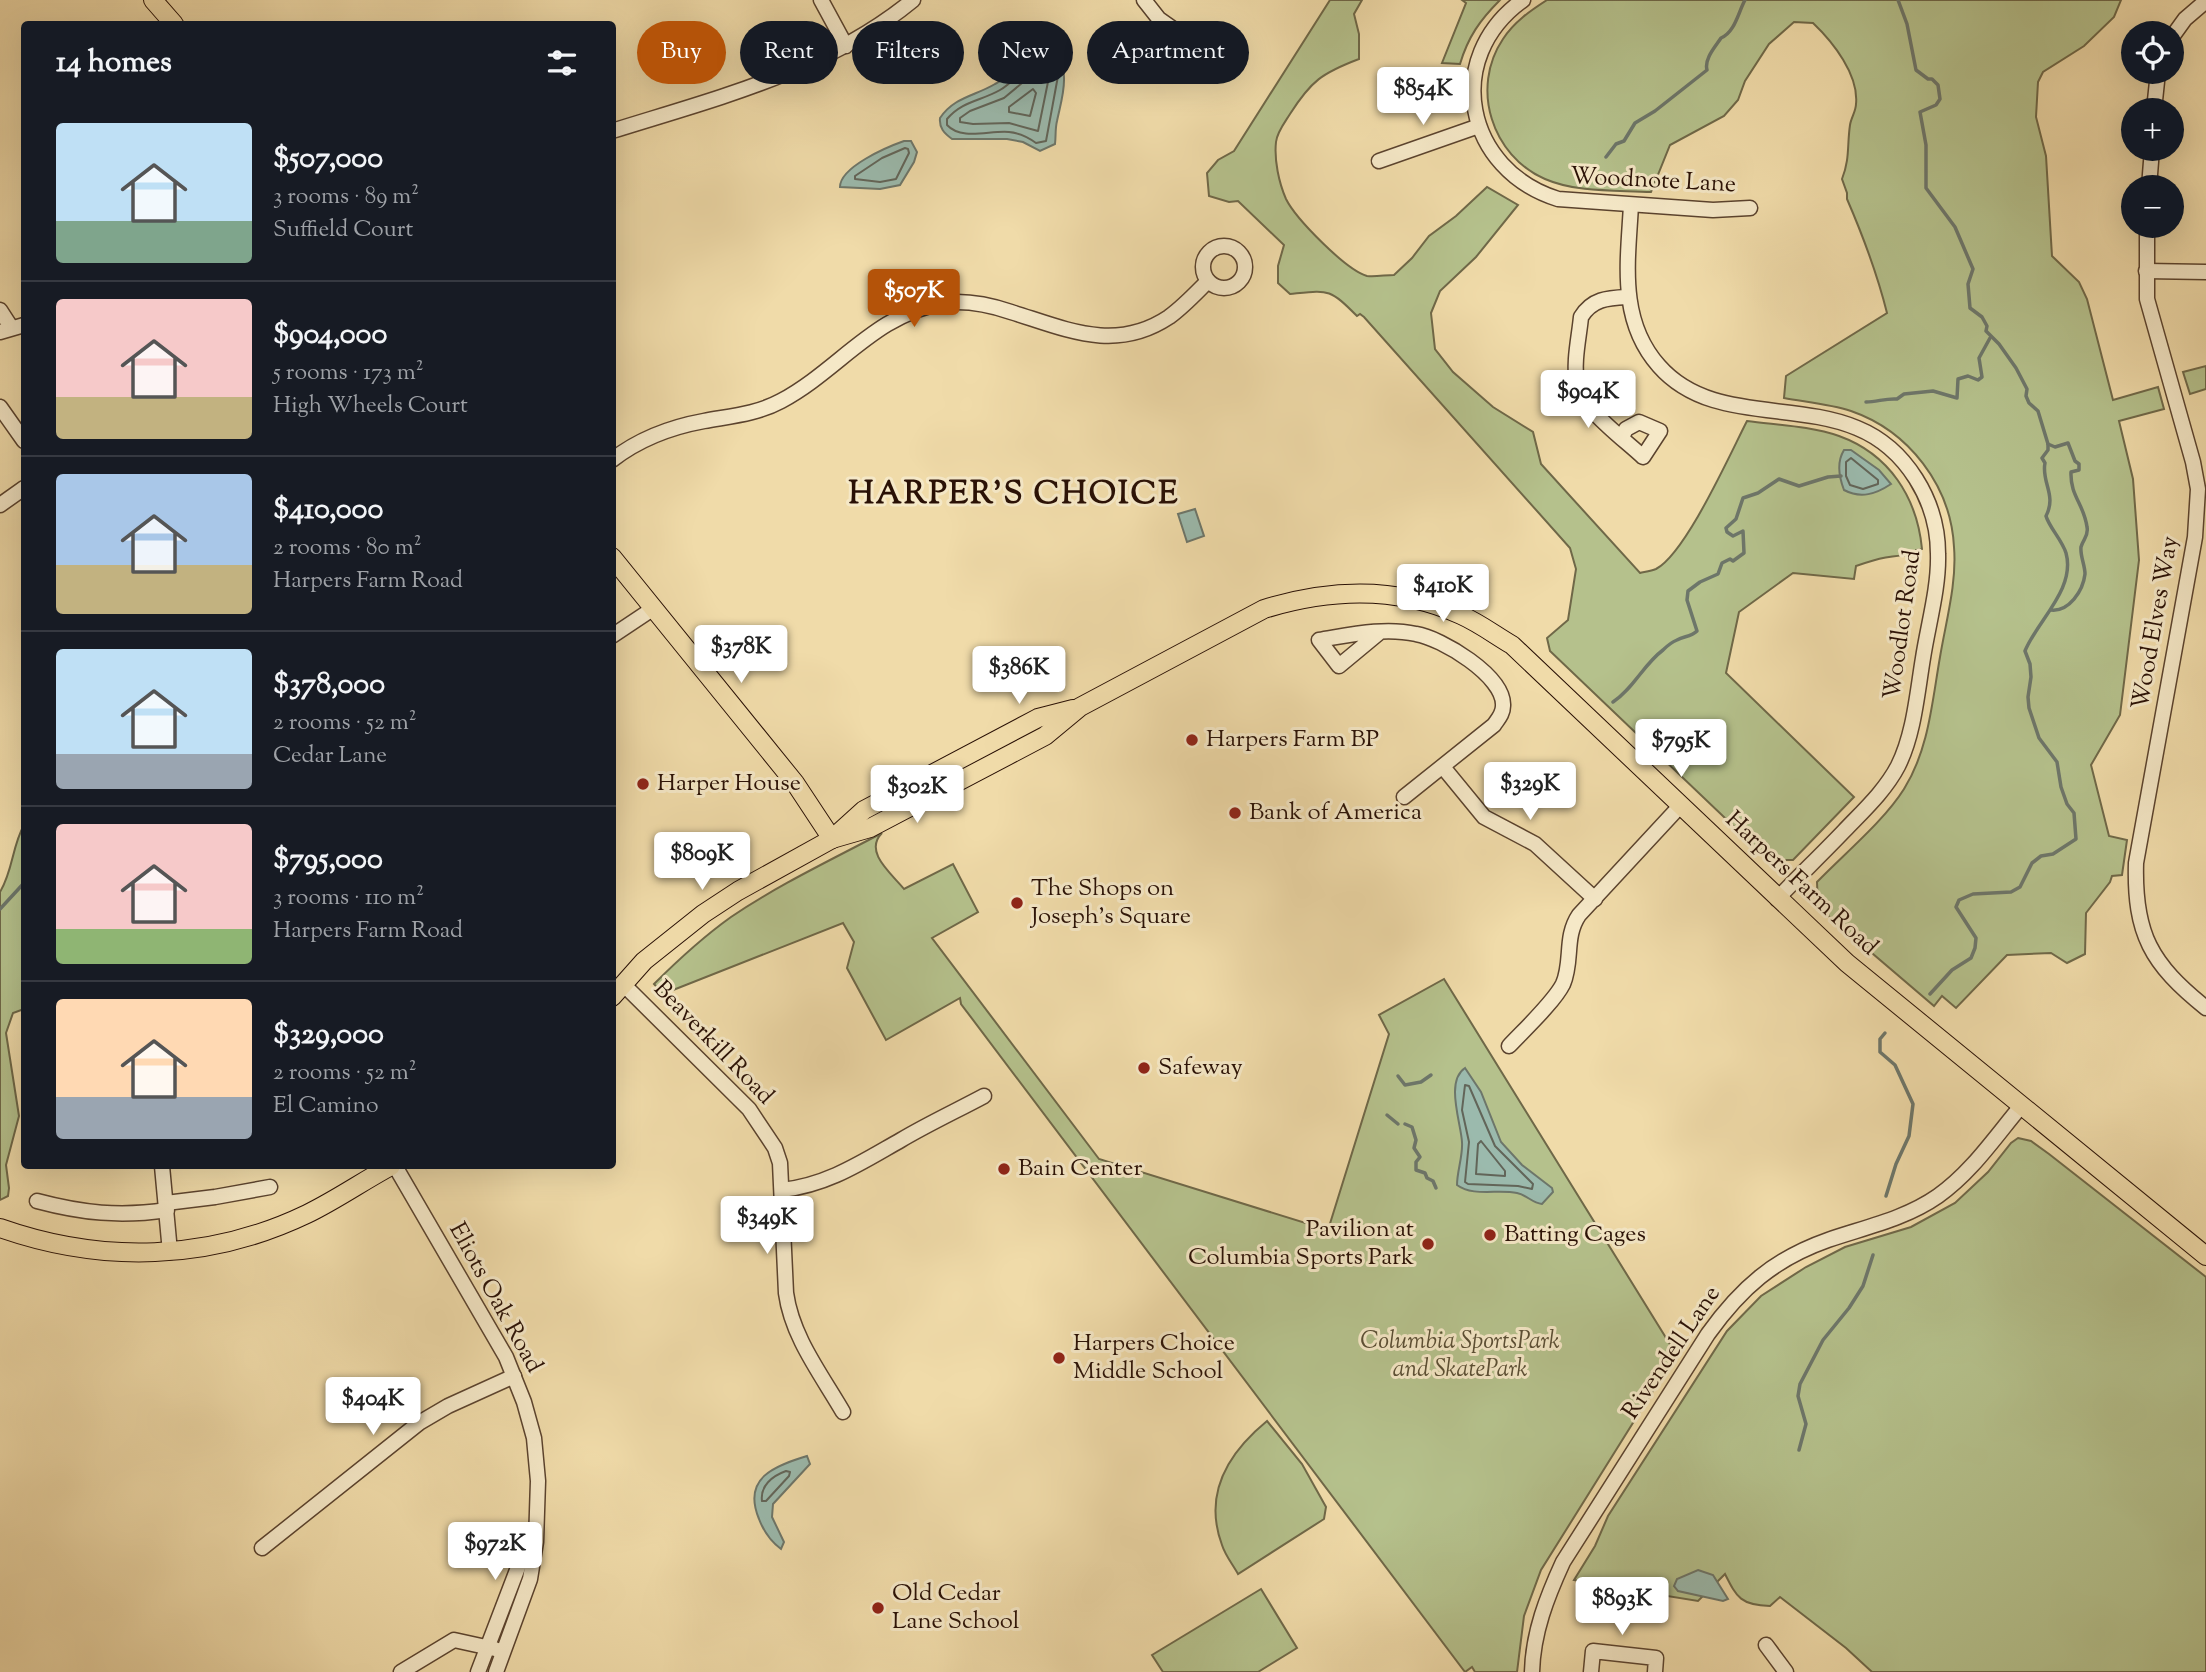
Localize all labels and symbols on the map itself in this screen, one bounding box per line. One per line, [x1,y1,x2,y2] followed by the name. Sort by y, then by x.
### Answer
[1374,68,1472,127] pin: $854K
[1569,160,1737,202] street label: Woodnote Lane
[865,270,963,329] pin: $507K
[1539,370,1637,430] pin: $904K
[848,472,1180,518] district label: HARPER'S CHOICE
[2124,533,2188,712] street label: Wood Elves Way
[1876,548,1930,702] street label: Woodlot Road
[1394,564,1492,624] pin: $410K
[692,626,790,685] pin: $378K
[970,646,1068,706] pin: $386K
[1632,720,1730,779] pin: $795K
[1206,723,1379,757] place label: Harpers Farm BP
[1184,732,1200,748] marker: Harpers Farm BP
[1481,762,1579,822] pin: $329K
[868,766,966,825] pin: $302K
[657,767,801,801] place label: Harper House
[635,776,651,792] marker: Harper House
[1249,796,1422,830] place label: Bank of America
[1717,804,1885,964] street label: Harpers Farm Road
[1227,805,1243,821] marker: Bank of America
[653,832,751,892] pin: $809K
[1029,872,1191,934] place label: The Shops on Joseph's Square
[1009,895,1025,911] marker: The Shops on Joseph's Square
[645,973,782,1113] street label: Beaverkill Road
[1158,1051,1243,1085] place label: Safeway
[1136,1060,1152,1076] marker: Safeway
[1018,1152,1143,1186] place label: Bain Center
[996,1161,1012,1177] marker: Bain Center
[718,1196,816,1256] pin: $349K
[1188,1213,1414,1275] place label: Pavilion at Columbia Sports Park
[440,1217,551,1380] street label: Eliots Oak Road
[1504,1218,1646,1252] place label: Batting Cages
[1482,1227,1498,1243] marker: Batting Cages
[1420,1236,1436,1252] marker: Pavilion at Columbia Sports Park
[1615,1279,1729,1427] street label: Rivendell Lane
[1360,1325,1560,1387] park label: Columbia SportsPark and SkatePark
[1073,1327,1235,1389] place label: Harpers Choice Middle School
[1051,1350,1067,1366] marker: Harpers Choice Middle School
[324,1378,422,1437] pin: $404K
[446,1522,544,1582] pin: $972K
[892,1577,1020,1639] place label: Old Cedar Lane School
[1573,1578,1671,1637] pin: $893K
[870,1600,886,1616] marker: Old Cedar Lane School

